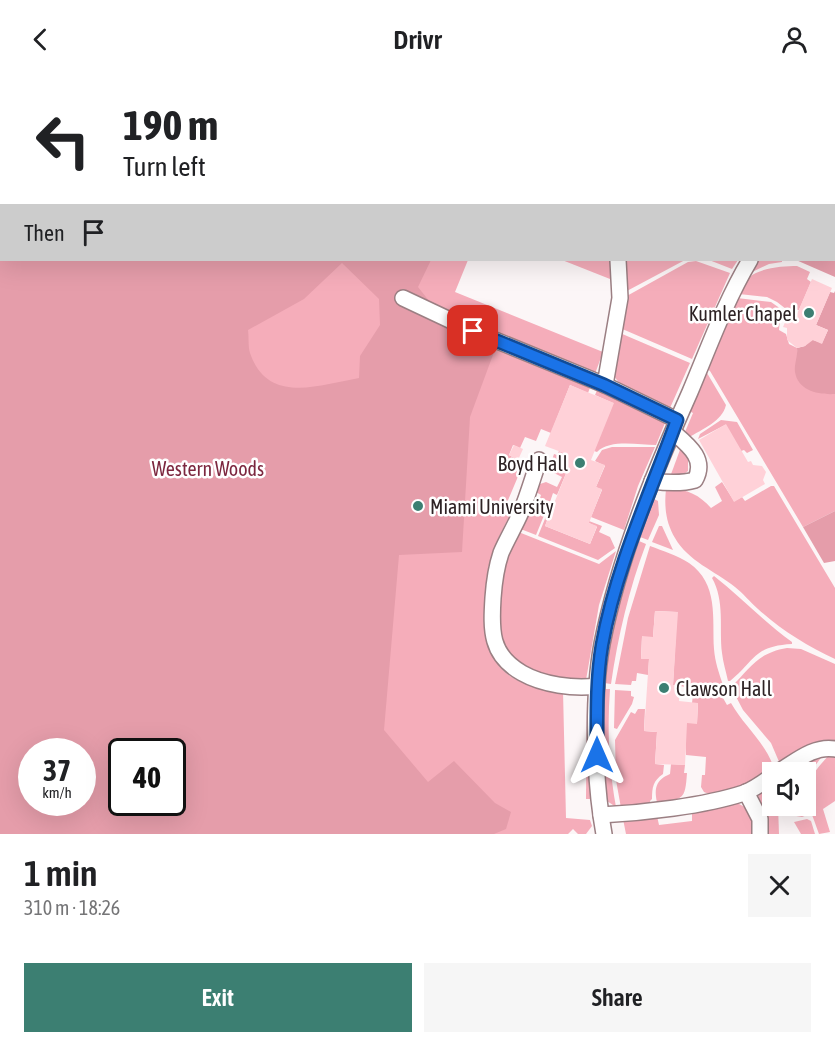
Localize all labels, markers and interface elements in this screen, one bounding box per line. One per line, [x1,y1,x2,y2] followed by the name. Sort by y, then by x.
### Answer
[24,23,57,56] icon: back
[778,23,811,56] icon: person
[393,24,442,55] text: Drivr
[123,101,218,149] text: 190 m
[24,102,102,180] icon: left
[123,151,206,182] text: Turn left
[77,216,110,249] icon: arrive
[24,220,65,246] text: Then
[689,302,798,325] place label: Kumler Chapel
[447,305,498,356] pin
[802,306,816,320] marker: Kumler Chapel
[456,314,489,347] icon: arrive
[498,452,569,475] place label: Boyd Hall
[573,456,587,470] marker: Boyd Hall
[152,457,264,480] park label: Western Woods
[430,495,554,518] place label: Miami University
[411,499,425,513] marker: Miami University
[676,677,773,700] place label: Clawson Hall
[657,681,671,695] marker: Clawson Hall
[565,723,629,787] position arrow
[108,738,186,816] speed limit sign: 40
[43,753,71,787] text: 37
[762,762,816,816] map controls
[762,762,816,816] button: sound
[42,784,72,801] text: km/h
[24,852,98,894] text: 1 min
[748,854,811,917] button: close
[24,896,120,919] text: 310 m · 18:26
[24,963,412,1032] button: Exit
[424,963,811,1032] button: Share

